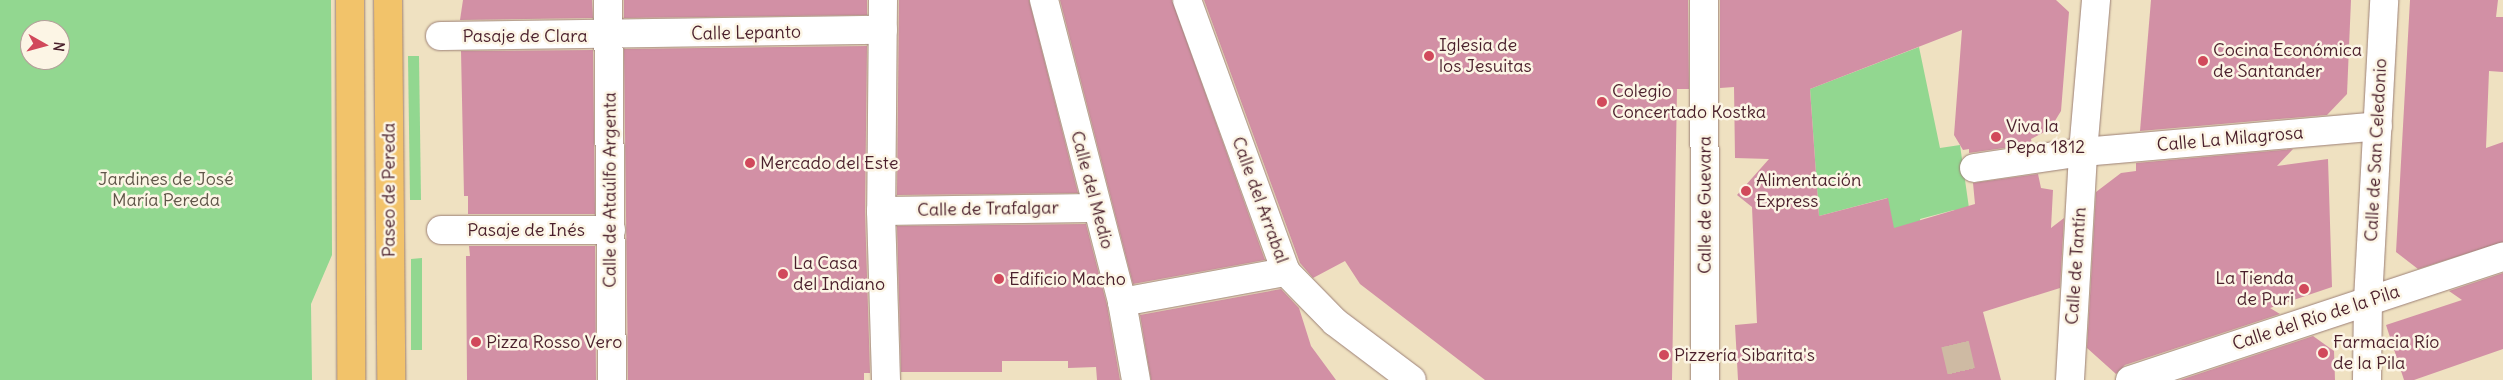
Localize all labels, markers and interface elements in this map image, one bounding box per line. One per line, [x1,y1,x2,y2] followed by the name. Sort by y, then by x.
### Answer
[20,20,70,70] north arrow
[691,21,801,45] street label: Calle Lepanto
[462,25,588,47] street label: Pasaje de Clara
[1439,35,1532,78] place label: Iglesia de los Jesuitas
[2213,40,2362,82] place label: Cocina Económica de Santander
[49,41,68,53] text: N
[1423,50,1435,62] marker: Iglesia de los Jesuitas
[2197,55,2209,67] marker: Cocina Económica de Santander
[2360,58,2392,242] street label: Calle de San Celedonio
[1612,81,1766,124] place label: Colegio Concertado Kostka
[599,92,621,288] street label: Calle de Ataúlfo Argenta
[1596,96,1608,108] marker: Colegio Concertado Kostka
[2006,116,2085,158] place label: Viva la Pepa 1812
[2156,122,2304,156] street label: Calle La Milagrosa
[378,123,400,257] street label: Paseo de Pereda
[1066,129,1118,251] street label: Calle del Medio
[1990,131,2002,143] marker: Viva la Pepa 1812
[1227,134,1293,266] street label: Calle del Arrabal
[1694,136,1716,274] street label: Calle de Guevara
[760,152,898,174] place label: Mercado del Este
[744,157,756,169] marker: Mercado del Este
[98,169,234,212] park label: Jardines de José María Pereda
[1756,170,1861,212] place label: Alimentación Express
[1740,185,1752,197] marker: Alimentación Express
[917,197,1059,221] street label: Calle de Trafalgar
[2061,206,2091,326] street label: Calle de Tantín
[467,219,585,241] street label: Pasaje de Inés
[793,253,885,296] place label: La Casa del Indiano
[777,268,789,280] marker: La Casa del Indiano
[1009,268,1126,290] place label: Edificio Macho
[2215,268,2294,310] place label: La Tienda de Puri
[993,273,1005,285] marker: Edificio Macho
[2230,281,2402,355] street label: Calle del Río de la Pila
[2298,283,2310,295] marker: La Tienda de Puri
[486,331,622,353] place label: Pizza Rosso Vero
[2333,332,2439,374] place label: Farmacia Río de la Pila
[470,336,482,348] marker: Pizza Rosso Vero
[1674,344,1815,366] place label: Pizzería Sibarita's
[2317,347,2329,359] marker: Farmacia Río de la Pila
[1658,349,1670,361] marker: Pizzería Sibarita's

